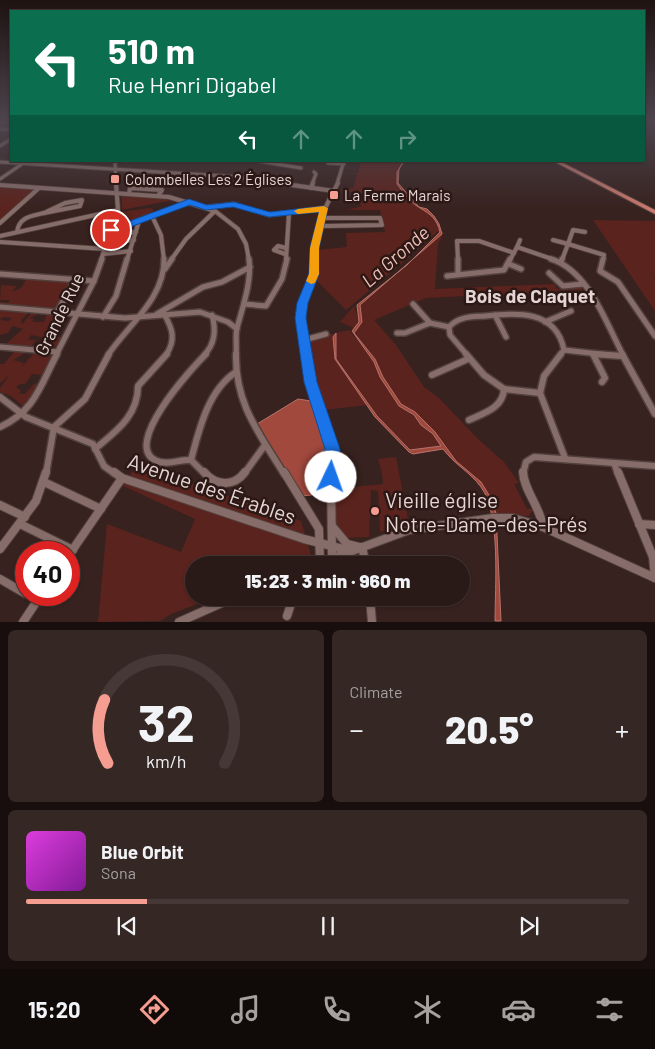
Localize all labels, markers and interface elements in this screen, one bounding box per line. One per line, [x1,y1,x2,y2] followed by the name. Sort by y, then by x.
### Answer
[108,29,195,71] text: 510 m
[25,30,90,95] icon: left
[108,71,276,97] text: Rue Henri Digabel
[234,125,262,153] icon: left
[287,125,315,153] icon: ahead
[340,125,368,153] icon: ahead
[393,125,421,153] icon: right
[125,170,292,188] place label: Colombelles Les 2 Églises
[109,173,121,185] marker: Colombelles Les 2 Églises
[344,186,450,204] place label: La Ferme Marais
[328,189,340,201] marker: La Ferme Marais
[90,209,132,251] pin
[97,216,125,244] icon: arrive
[357,220,434,292] water label: La Gronde
[29,269,89,359] street label: Grande Rue
[465,284,595,307] district label: Bois de Claquet
[125,448,299,528] street label: Avenue des Érables
[304,450,356,502] position arrow
[385,487,587,536] place label: Vieille église Notre-Dame-des-Prés
[369,505,381,517] marker: Vieille église Notre-Dame-des-Prés
[15,541,80,606] speed limit sign: 40
[244,569,411,592] text: 15:23 · 3 min · 960 m
[350,682,402,701] text: Climate
[137,690,194,752] text: 32
[445,706,533,752] text: 20.5°
[350,712,364,746] text: −
[615,712,629,746] text: +
[146,750,186,772] text: km/h
[101,840,184,863] text: Blue Orbit
[101,863,136,882] text: Sona
[113,912,141,940] icon: previous
[314,912,342,940] icon: pause
[515,912,543,940] icon: next
[137,992,172,1027] icon: directions
[228,992,263,1027] icon: music
[319,992,354,1027] icon: phone
[410,992,445,1027] icon: climate
[501,992,536,1027] icon: car
[592,992,627,1027] icon: filters
[28,996,81,1022] text: 15:20

